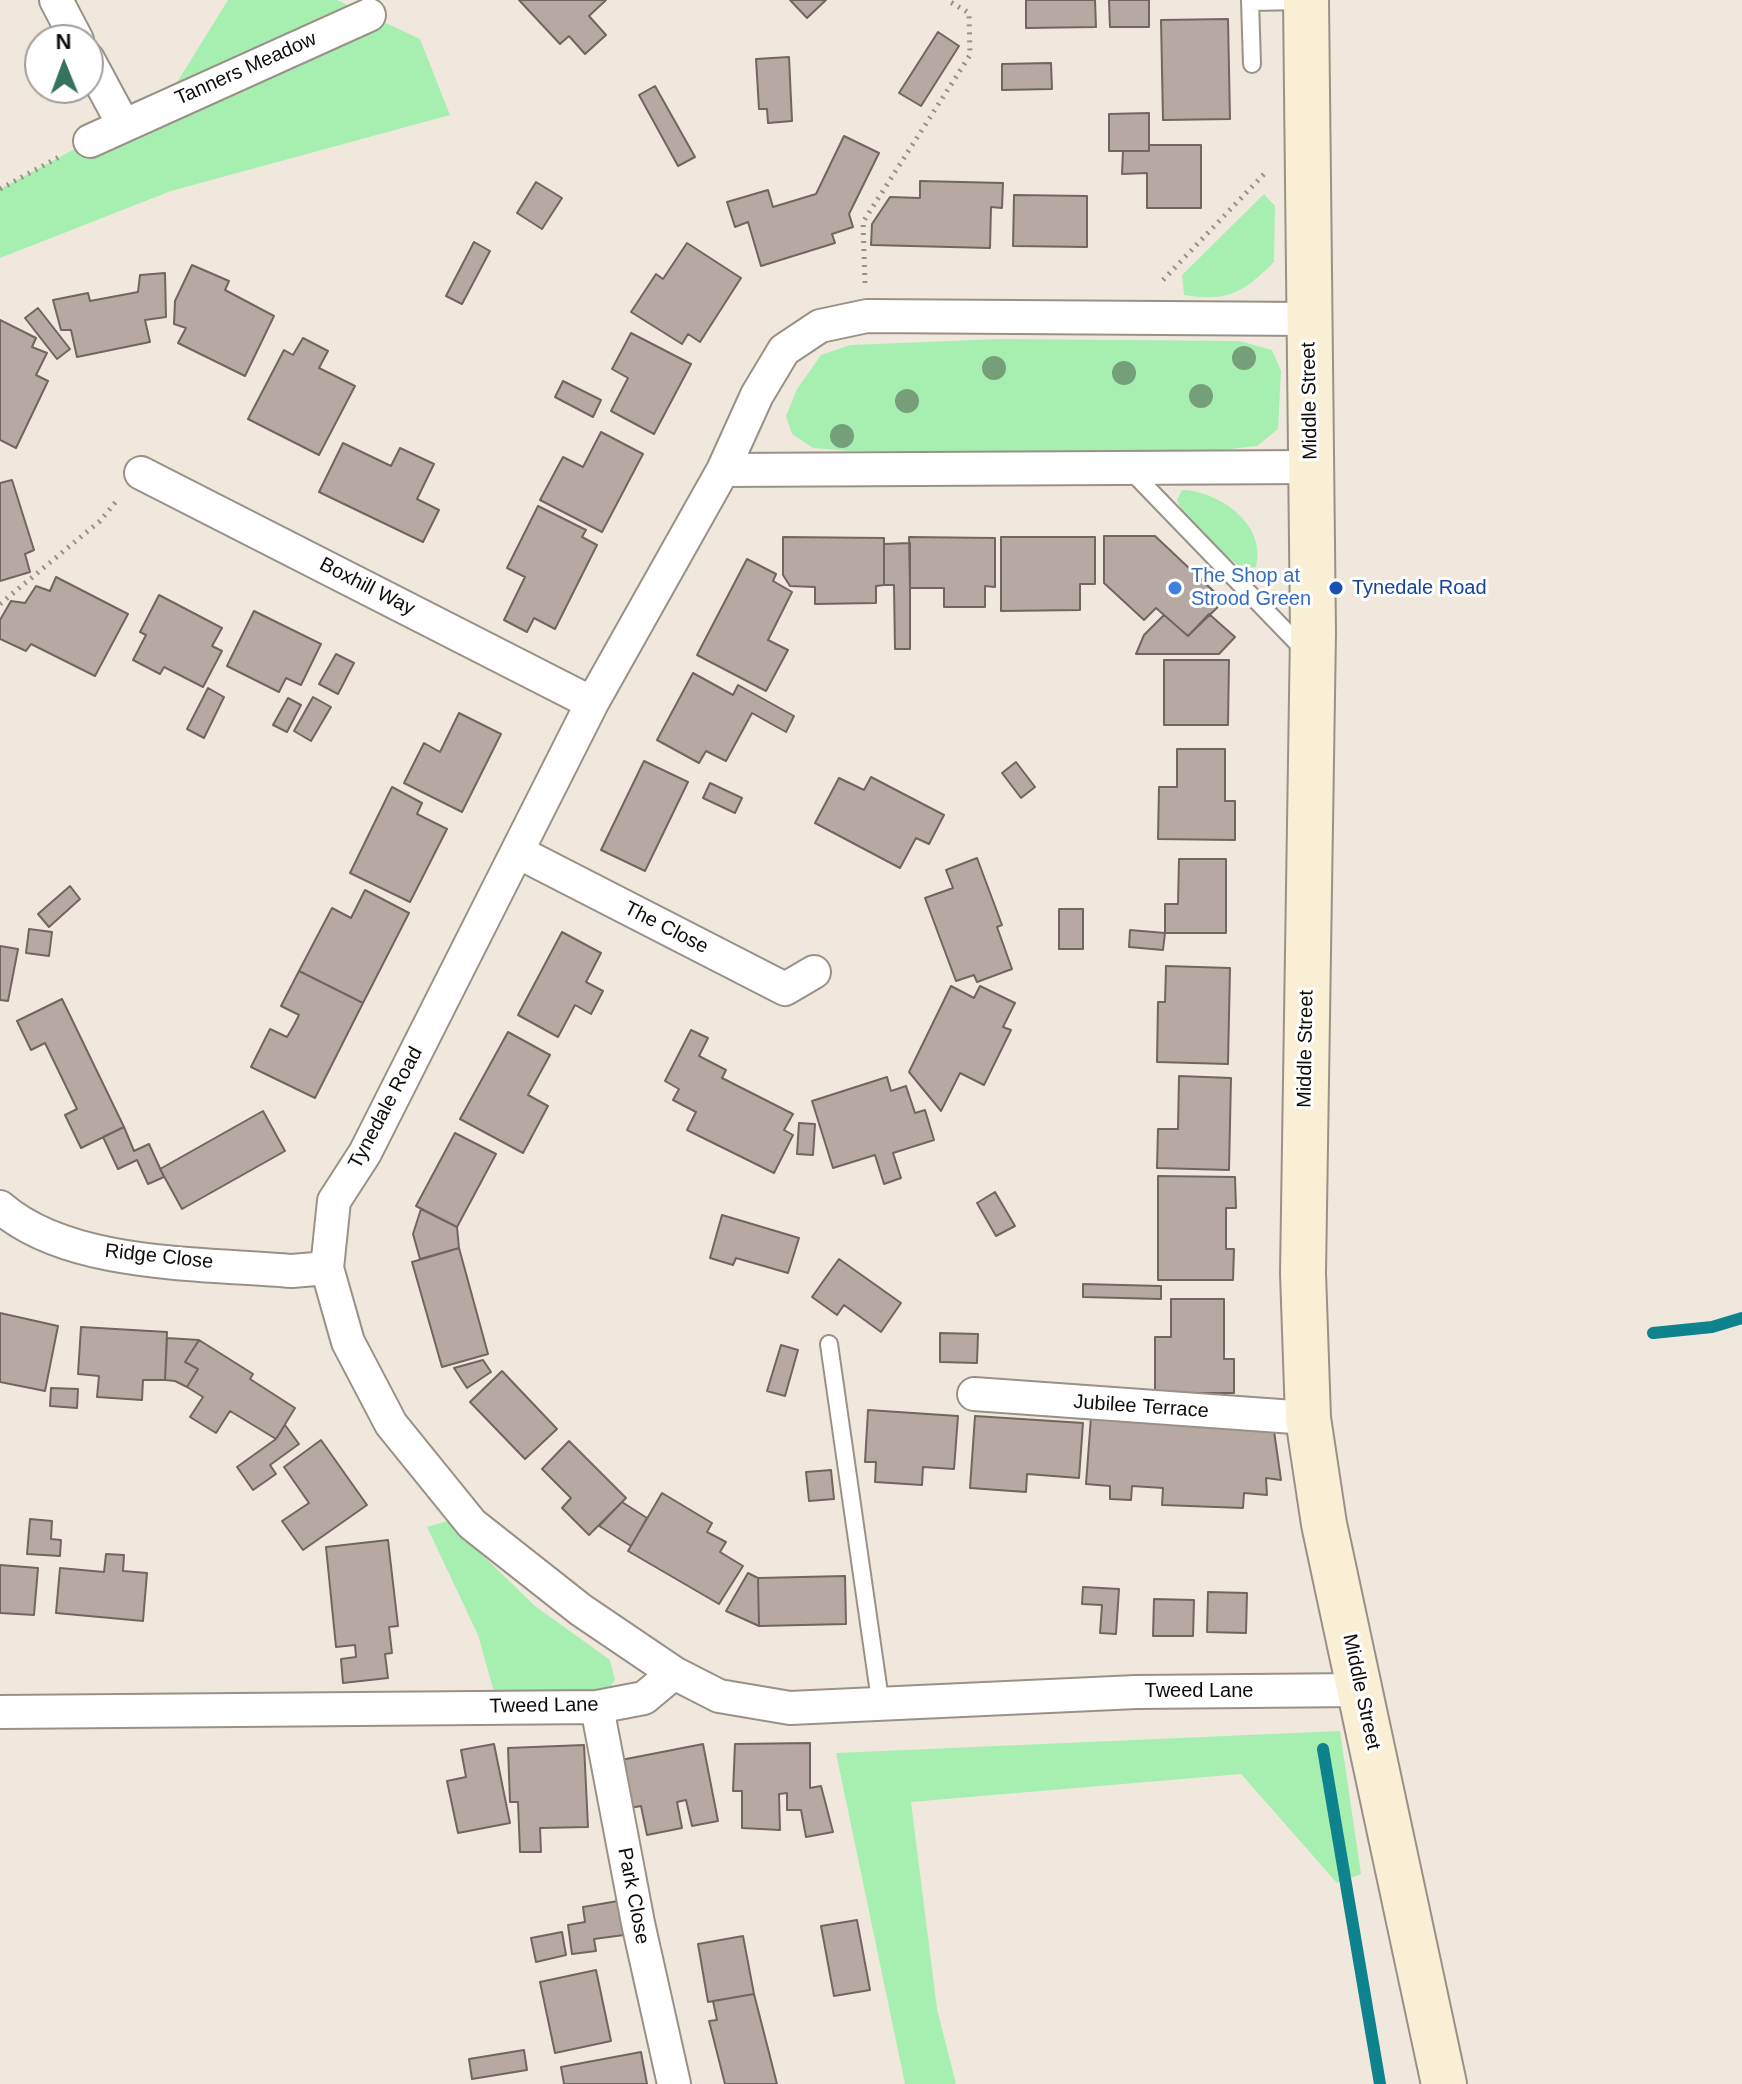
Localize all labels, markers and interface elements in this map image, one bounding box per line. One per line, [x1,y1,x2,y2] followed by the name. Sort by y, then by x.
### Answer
[24,24,104,104] north arrow
[172,27,320,111] street label: Tanners Meadow
[55,29,72,54] text: N
[1297,342,1323,460] street label: Middle Street
[315,553,419,621] street label: Boxhill Way
[1191,564,1311,611] place label: The Shop at Strood Green
[1352,576,1487,600] place label: Tynedale Road
[1166,579,1184,597] marker: The Shop at Strood Green
[1327,579,1345,597] marker: Tynedale Road
[620,897,712,959] street label: The Close
[1293,990,1319,1108] street label: Middle Street
[344,1043,428,1173] street label: Tynedale Road
[104,1239,214,1275] street label: Ridge Close
[1073,1390,1209,1424] street label: Jubilee Terrace
[1337,1632,1385,1752] street label: Middle Street
[1145,1679,1253,1703] street label: Tweed Lane
[489,1693,599,1719] street label: Tweed Lane
[612,1846,654,1946] street label: Park Close

